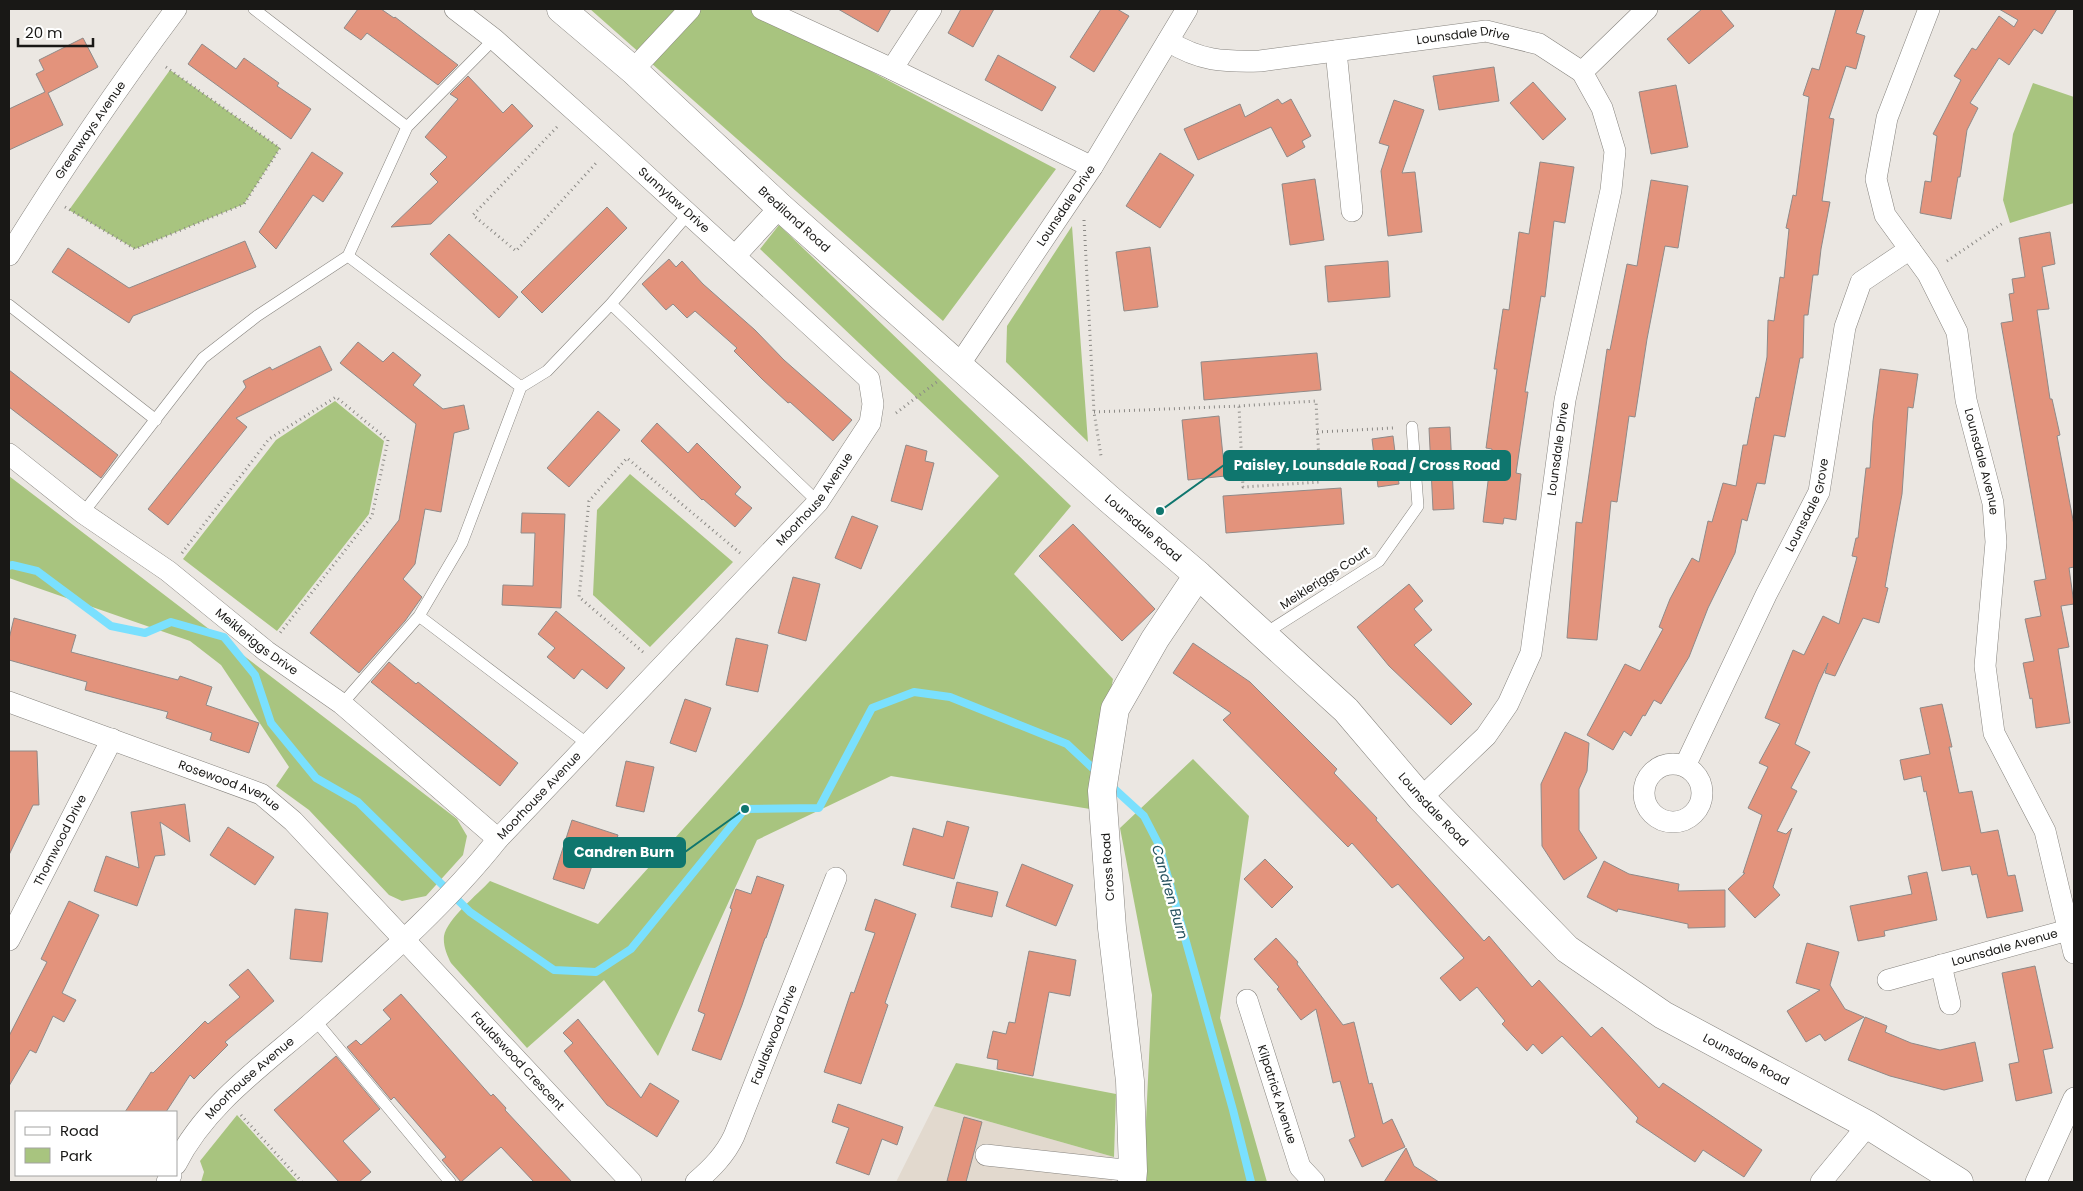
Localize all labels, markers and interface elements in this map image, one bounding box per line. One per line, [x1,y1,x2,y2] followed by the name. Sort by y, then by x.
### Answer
[18,15,92,47] scale bar
[25,22,63,43] text: 20 m
[1415,22,1512,48] street label: Lounsdale Drive
[50,77,129,183] street label: Greenways Avenue
[1032,161,1099,249] street label: Lounsdale Drive
[635,163,714,236] street label: Sunnylaw Drive
[755,182,834,256] street label: Brediland Road
[1543,401,1572,497] street label: Lounsdale Drive
[1961,406,2003,515] street label: Lounsdale Avenue
[772,449,856,549] street label: Moorhouse Avenue
[1224,451,1510,480] callout: Paisley, Lounsdale Road / Cross Road
[1234,455,1500,475] text: Paisley, Lounsdale Road / Cross Road
[1781,457,1832,554] street label: Lounsdale Grove
[1101,490,1185,565] street label: Lounsdale Road
[1277,542,1373,613] street label: Meikleriggs Court
[212,604,302,679] street label: Meikleriggs Drive
[493,748,585,843] street label: Moorhouse Avenue
[176,756,284,815] street label: Rosewood Avenue
[1395,769,1472,850] street label: Lounsdale Road
[29,791,90,889] street label: Thornwood Drive
[1097,832,1118,902] street label: Cross Road
[564,838,685,867] callout: Candren Burn
[574,842,674,862] text: Candren Burn
[1147,842,1193,942] water label: Candren Burn
[1949,924,2059,970] street label: Lounsdale Avenue
[746,982,801,1087] street label: Fauldswood Drive
[467,1007,569,1114] street label: Fauldswood Crescent
[1700,1029,1792,1089] street label: Lounsdale Road
[201,1032,297,1123] street label: Moorhouse Avenue
[1254,1043,1301,1146] street label: Kilpatrick Avenue
[15,1111,178,1176] legend
[60,1120,99,1141] text: Road
[60,1145,92,1166] text: Park

